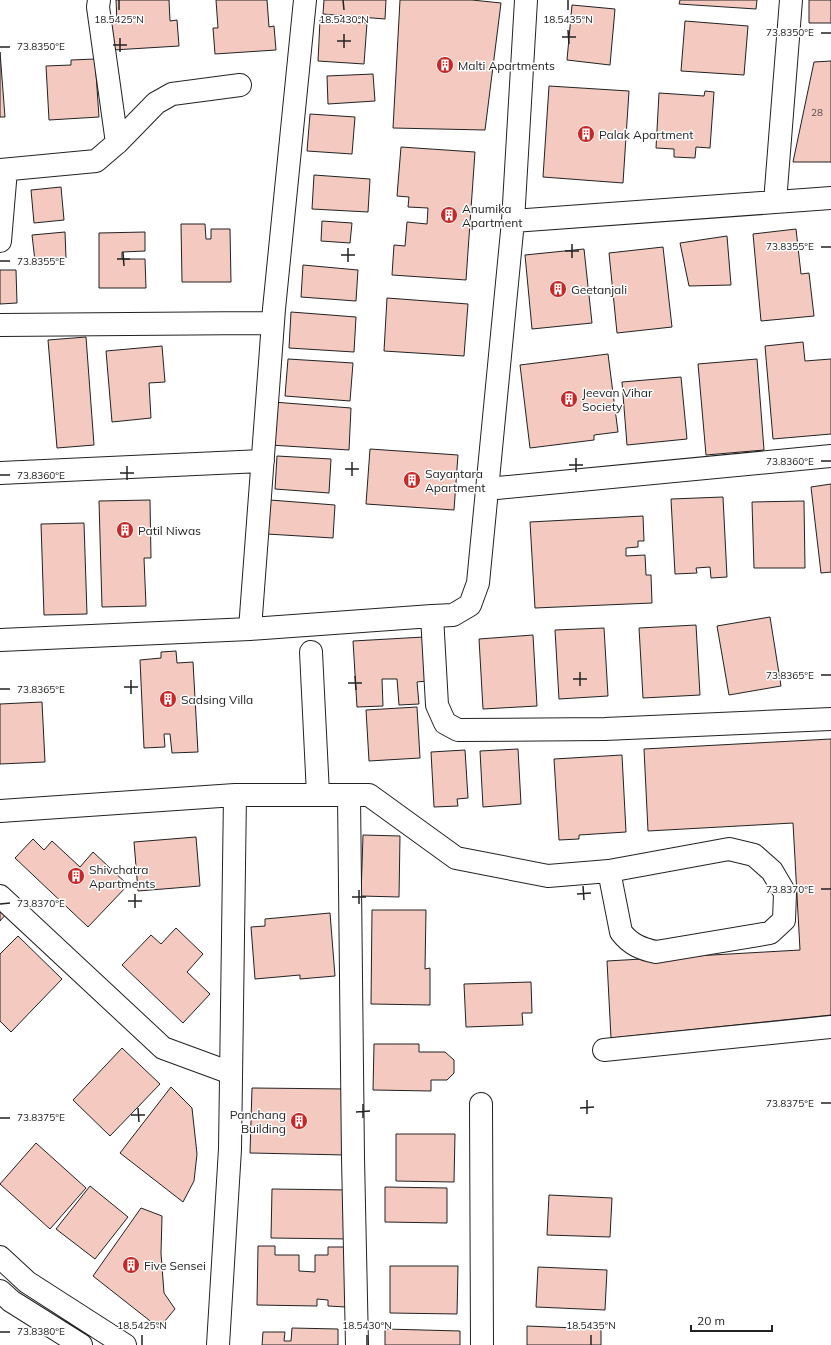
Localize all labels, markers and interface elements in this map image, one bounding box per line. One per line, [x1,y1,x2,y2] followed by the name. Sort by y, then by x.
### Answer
[94,13,144,26] text: 18.5425°N
[319,13,369,26] text: 18.5430°N
[543,13,593,26] text: 18.5435°N
[766,26,814,39] text: 73.8350°E
[17,40,65,53] text: 73.8350°E
[435,55,455,75] building icon: Malti Apartments
[458,58,555,73] place label: Malti Apartments
[811,106,823,119] house number: 28
[576,124,596,144] building icon: Palak Apartment
[599,127,693,142] place label: Palak Apartment
[462,201,522,230] place label: Anumika Apartment
[439,205,459,225] building icon: Anumika Apartment
[766,240,814,253] text: 73.8355°E
[17,255,65,268] text: 73.8355°E
[548,279,568,299] building icon: Geetanjali
[571,282,627,297] place label: Geetanjali
[582,385,653,414] place label: Jeevan Vihar Society
[559,389,579,409] building icon: Jeevan Vihar Society
[766,455,814,468] text: 73.8360°E
[425,466,485,495] place label: Sayantara Apartment
[17,469,65,482] text: 73.8360°E
[402,470,422,490] building icon: Sayantara Apartment
[115,520,135,540] building icon: Patil Niwas
[138,523,201,538] place label: Patil Niwas
[766,669,814,682] text: 73.8365°E
[17,683,65,696] text: 73.8365°E
[158,689,178,709] building icon: Sadsing Villa
[181,692,253,707] place label: Sadsing Villa
[89,862,155,891] place label: Shivchatra Apartments
[66,866,86,886] building icon: Shivchatra Apartments
[766,883,814,896] text: 73.8370°E
[17,897,65,910] text: 73.8370°E
[766,1097,814,1110] text: 73.8375°E
[230,1107,286,1136] place label: Panchang Building
[17,1111,65,1124] text: 73.8375°E
[289,1111,309,1131] building icon: Panchang Building
[121,1255,141,1275] building icon: Five Sensei
[144,1258,206,1273] place label: Five Sensei
[691,1307,772,1333] scale bar
[697,1313,725,1328] text: 20 m
[117,1319,167,1332] text: 18.5425°N
[342,1319,392,1332] text: 18.5430°N
[566,1319,616,1332] text: 18.5435°N
[17,1325,65,1338] text: 73.8380°E

